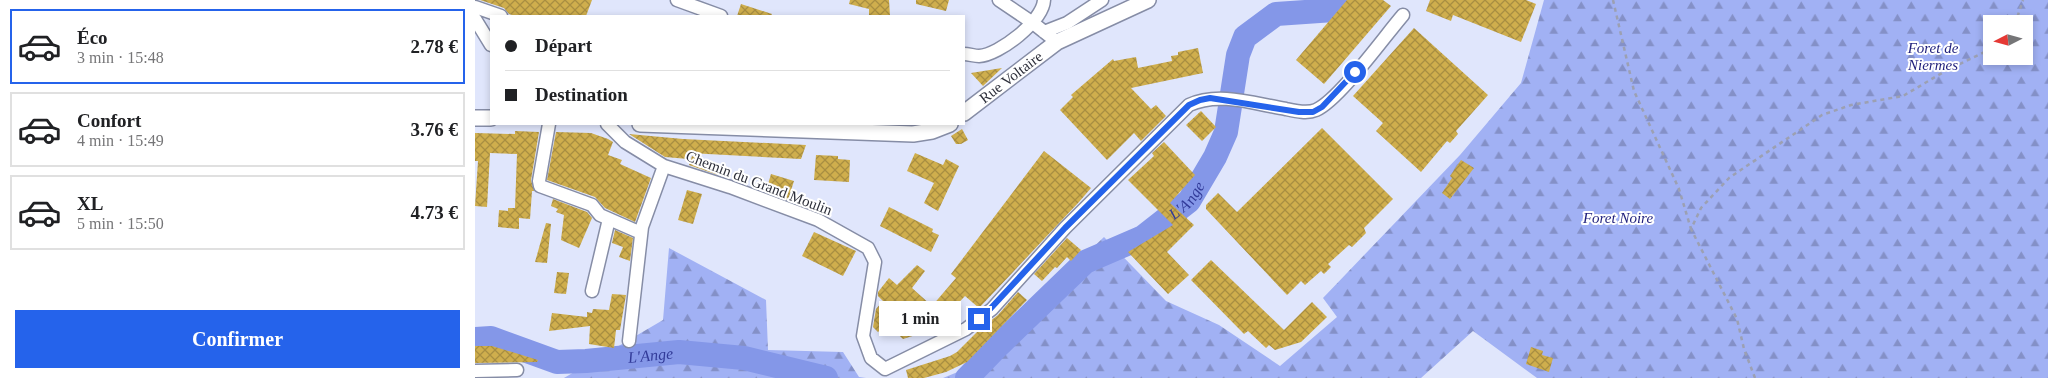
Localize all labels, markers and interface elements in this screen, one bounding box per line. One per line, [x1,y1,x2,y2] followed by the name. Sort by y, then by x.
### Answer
[1983,15,2033,65] north arrow
[1983,15,2033,65] map controls
[17,24,62,69] icon: car
[77,27,108,48] text: Éco
[535,35,592,56] text: Départ
[411,36,458,57] text: 2.78 €
[1907,40,1959,73] park label: Foret de Niermes
[976,48,1046,106] street label: Rue Voltaire
[77,49,164,66] text: 3 min · 15:48
[1344,61,1366,83] route start
[535,84,628,105] text: Destination
[17,107,62,152] icon: car
[77,110,141,131] text: Confort
[411,119,458,140] text: 3.76 €
[77,132,164,149] text: 4 min · 15:49
[684,148,835,218] street label: Chemin du Grand Moulin
[1165,178,1208,223] water label: L'Ange
[17,190,62,235] icon: car
[77,193,103,214] text: XL
[411,202,458,223] text: 4.73 €
[1582,210,1653,226] park label: Foret Noire
[77,215,164,232] text: 5 min · 15:50
[879,302,961,336] callout: 1 min
[968,308,990,330] route end
[15,310,460,368] button: Confirmer
[901,310,939,327] text: 1 min
[626,345,674,366] water label: L'Ange

